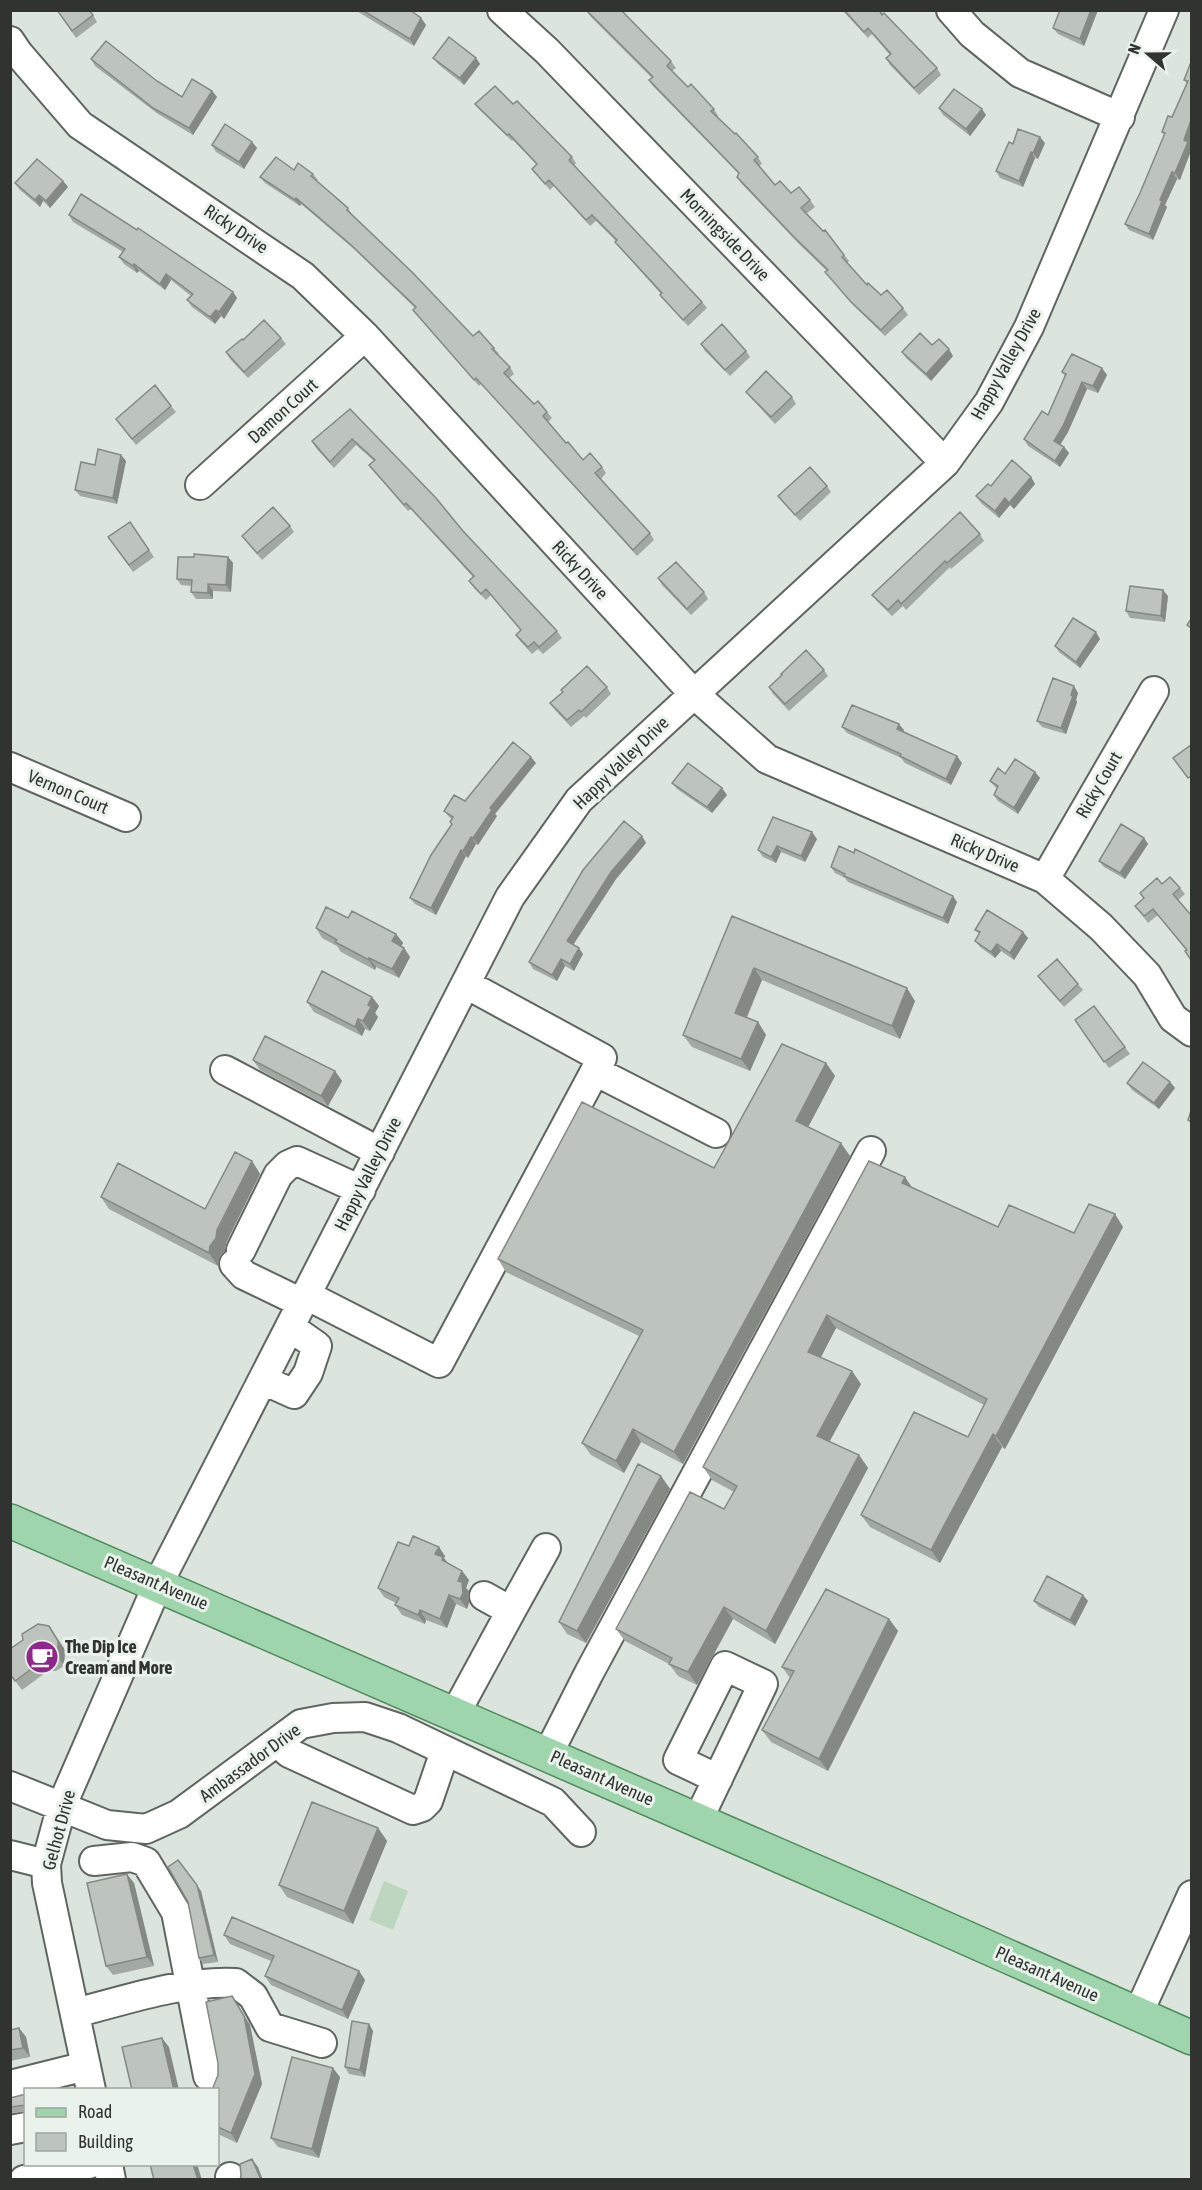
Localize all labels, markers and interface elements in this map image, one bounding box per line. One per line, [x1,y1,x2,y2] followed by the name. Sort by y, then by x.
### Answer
[1118,24,1178,84] north arrow
[1124,41,1144,56] text: N
[676,184,775,285] street label: Morningside Drive
[200,200,272,258] street label: Ricky Drive
[966,304,1045,423] street label: Happy Valley Drive
[243,374,322,447] street label: Damon Court
[548,536,613,603] street label: Ricky Drive
[569,712,673,813] street label: Happy Valley Drive
[1071,748,1126,822] street label: Ricky Court
[25,765,112,818] street label: Vernon Court
[948,829,1023,876] street label: Ricky Drive
[330,1114,405,1234] street label: Happy Valley Drive
[101,1551,211,1614] street label: Pleasant Avenue
[65,1636,172,1678] place label: The Dip Ice Cream and More
[24,1639,60,1675] cafe icon: The Dip Ice Cream and More
[195,1719,304,1806] street label: Ambassador Drive
[547,1745,657,1810] street label: Pleasant Avenue
[38,1787,79,1872] street label: Gelhot Drive
[992,1941,1102,2006] street label: Pleasant Avenue
[24,2088,219,2166] legend
[78,2101,112,2122] text: Road
[78,2131,133,2152] text: Building

